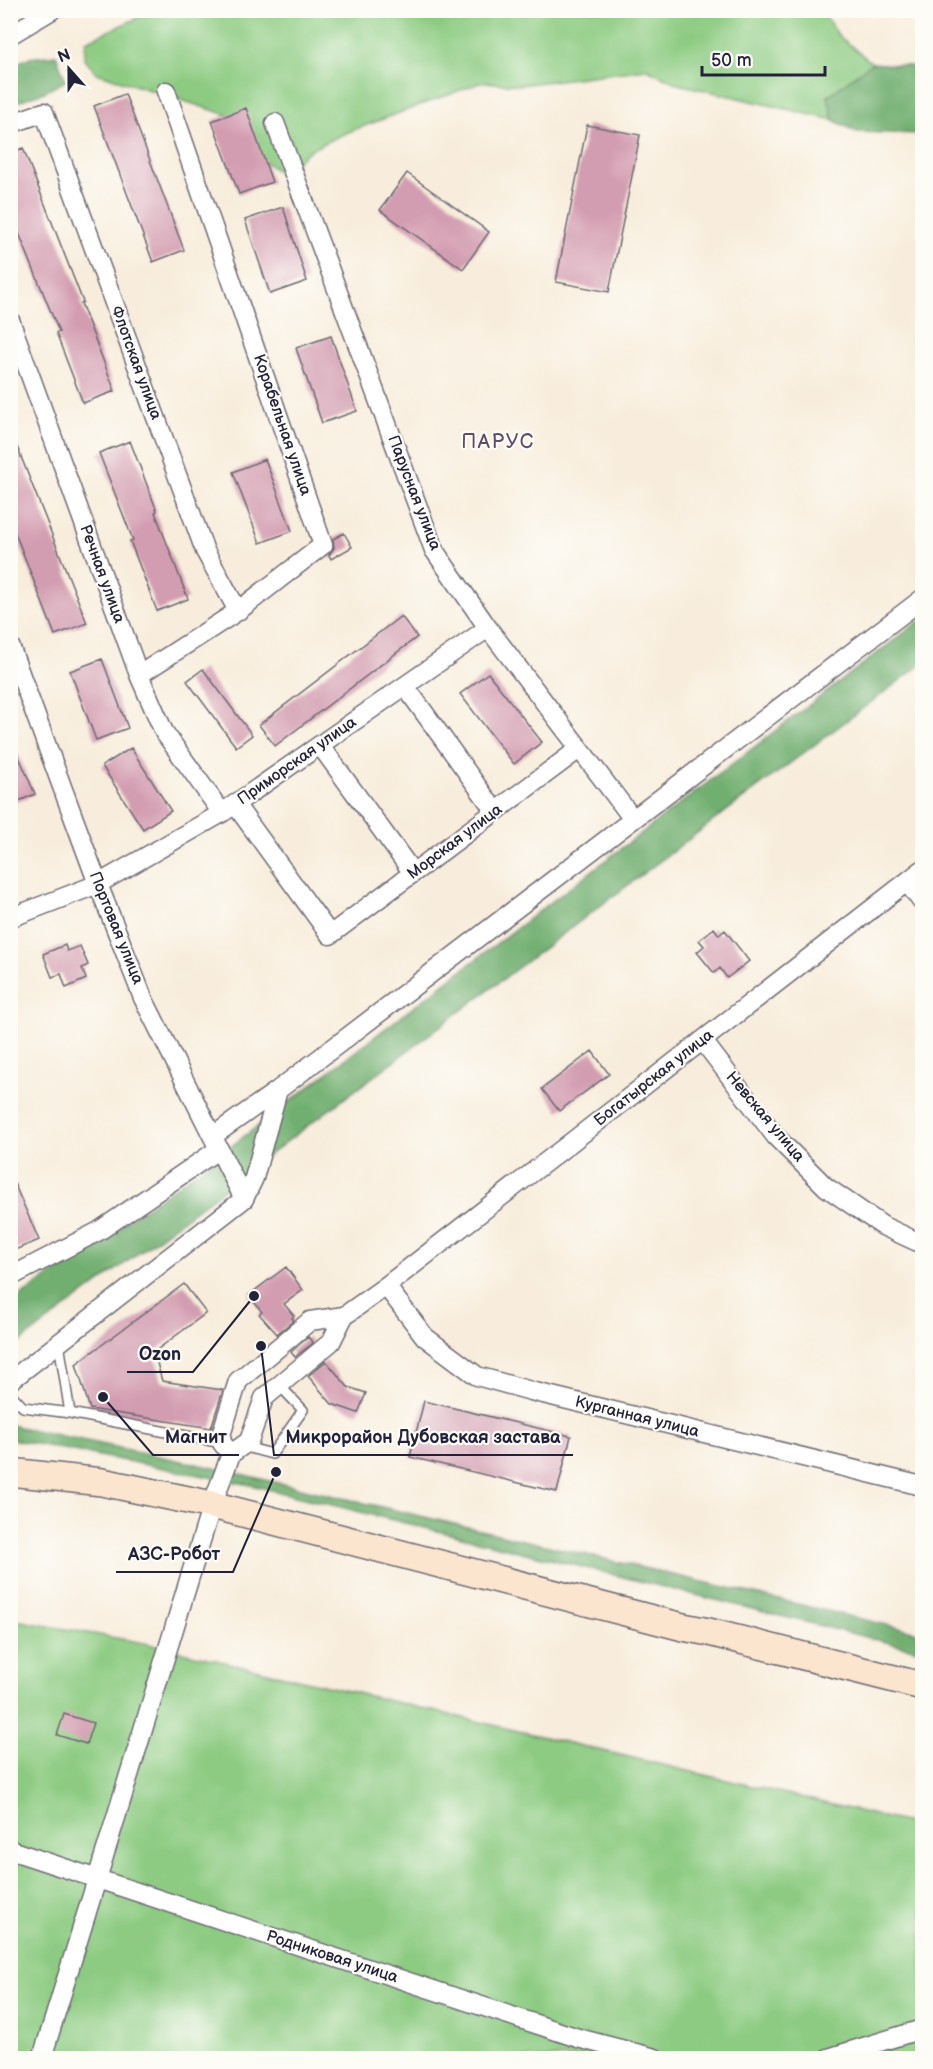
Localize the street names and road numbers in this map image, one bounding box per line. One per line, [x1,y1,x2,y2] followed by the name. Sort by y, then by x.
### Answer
[107,304,166,423] street label: Флотская улица
[249,352,315,498] street label: Корабельная улица
[383,433,445,554] street label: Парусная улица
[75,522,129,626] street label: Речная улица
[234,713,361,809] street label: Приморская улица
[404,800,507,884] street label: Морская улица
[85,869,147,988] street label: Портовая улица
[591,1025,718,1130] street label: Богатырская улица
[722,1068,809,1166] street label: Невская улица
[573,1392,701,1442] street label: Курганная улица
[264,1927,401,1987] street label: Родниковая улица

